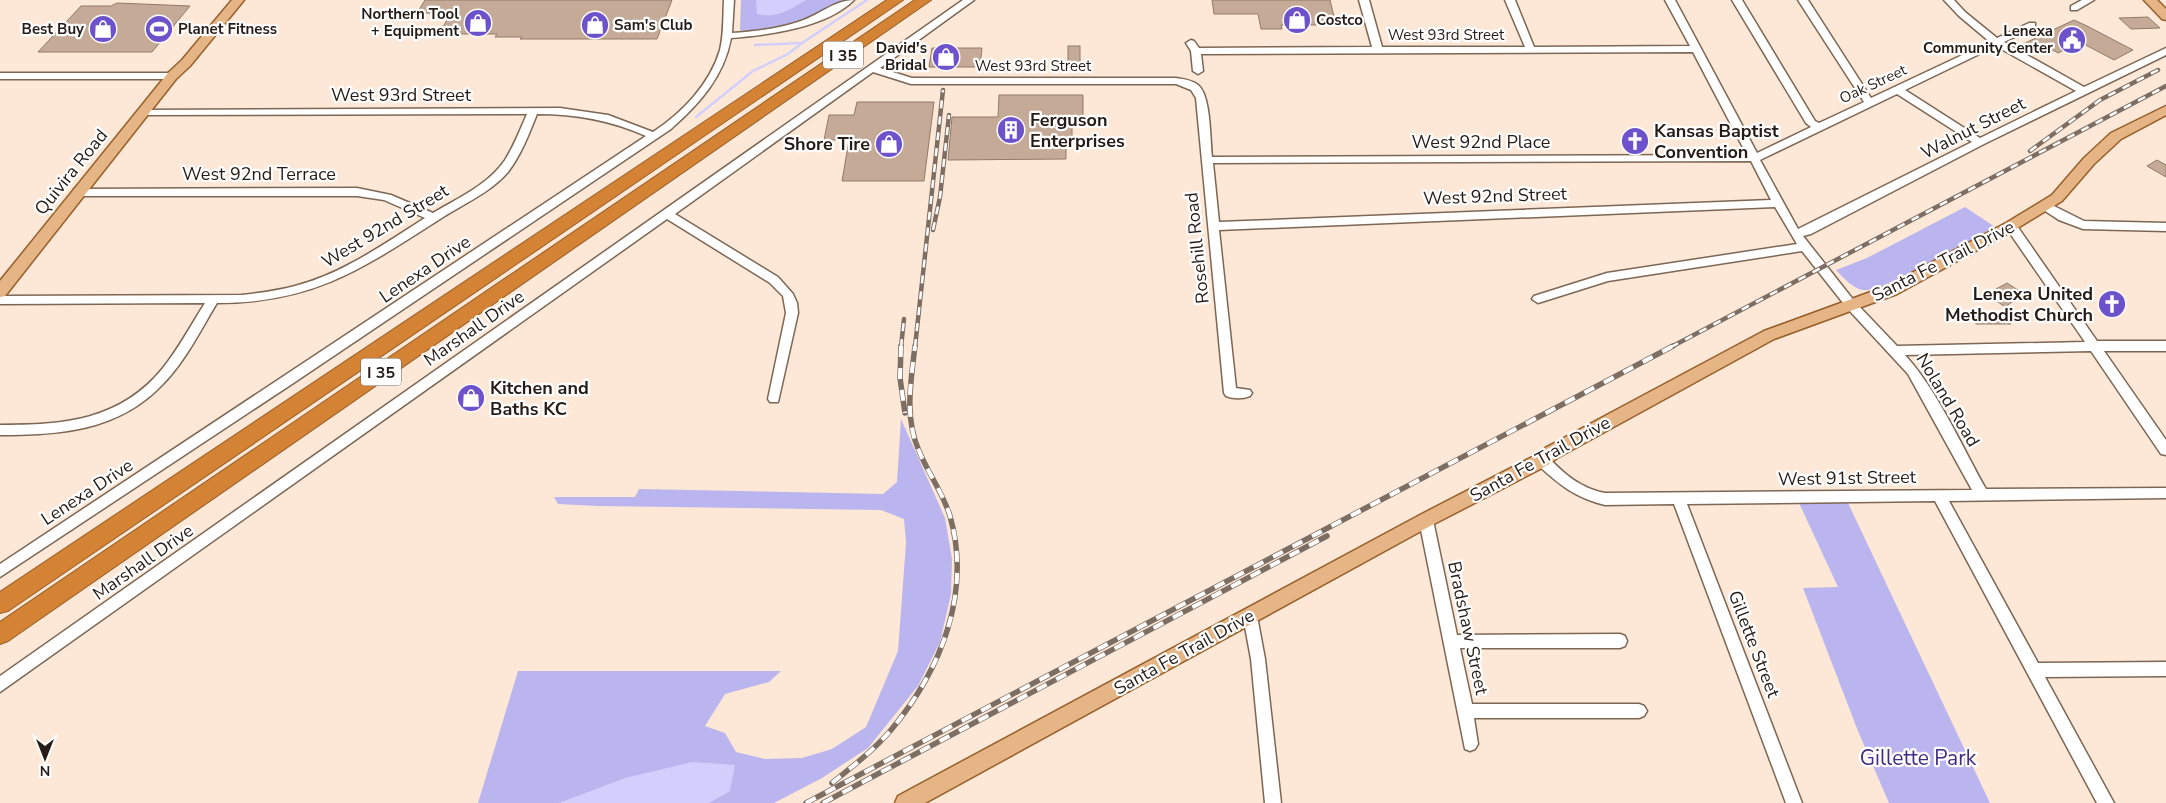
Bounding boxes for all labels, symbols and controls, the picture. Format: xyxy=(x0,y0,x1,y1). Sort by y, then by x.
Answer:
place label: Northern Tool + Equipment xyxy=(361,4,459,41)
shop icon: Costco xyxy=(1282,5,1312,35)
shop icon: Northern Tool + Equipment xyxy=(463,8,493,38)
shop icon: Sam's Club xyxy=(580,10,610,40)
place label: Costco xyxy=(1316,10,1363,30)
shop icon: Best Buy xyxy=(88,14,118,44)
sports icon: Planet Fitness xyxy=(144,14,174,44)
place label: Sam's Club xyxy=(614,15,692,35)
place label: Best Buy xyxy=(22,19,84,39)
place label: Planet Fitness xyxy=(178,19,277,39)
place label: Lenexa Community Center xyxy=(1923,21,2053,58)
street label: West 93rd Street xyxy=(1388,25,1505,45)
public building icon: Lenexa Community Center xyxy=(2057,25,2087,55)
place label: David's Bridal xyxy=(876,38,927,75)
road number: I 35 xyxy=(823,42,863,68)
shop icon: David's Bridal xyxy=(931,42,961,72)
street label: West 93rd Street xyxy=(975,56,1092,76)
street label: Oak Street xyxy=(1836,59,1910,108)
street label: West 93rd Street xyxy=(331,83,472,107)
street label: Walnut Street xyxy=(1917,91,2030,165)
place label: Ferguson Enterprises xyxy=(1030,108,1125,153)
building icon: Ferguson Enterprises xyxy=(996,115,1026,145)
place label: Kansas Baptist Convention xyxy=(1654,119,1779,164)
street label: Quivira Road xyxy=(29,124,113,220)
church icon: Kansas Baptist Convention xyxy=(1620,126,1650,156)
shop icon: Shore Tire xyxy=(874,129,904,159)
street label: West 92nd Place xyxy=(1412,130,1550,154)
place label: Shore Tire xyxy=(784,132,870,156)
street label: West 92nd Terrace xyxy=(182,162,336,186)
street label: West 92nd Street xyxy=(317,178,453,273)
street label: West 92nd Street xyxy=(1423,181,1568,211)
street label: Rosehill Road xyxy=(1179,191,1215,305)
street label: Santa Fe Trail Drive xyxy=(1868,215,2018,307)
street label: Lenexa Drive xyxy=(375,230,475,308)
place label: Lenexa United Methodist Church xyxy=(1945,282,2093,327)
street label: Marshall Drive xyxy=(419,284,529,372)
church icon: Lenexa United Methodist Church xyxy=(2097,289,2127,319)
street label: Noland Road xyxy=(1911,349,1985,451)
road number: I 35 xyxy=(361,358,401,386)
place label: Kitchen and Baths KC xyxy=(490,376,589,421)
shop icon: Kitchen and Baths KC xyxy=(456,383,486,413)
street label: Santa Fe Trail Drive xyxy=(1465,410,1615,508)
street label: Lenexa Drive xyxy=(36,453,138,531)
street label: West 91st Street xyxy=(1778,465,1917,491)
street label: Marshall Drive xyxy=(88,518,198,606)
street label: Bradshaw Street xyxy=(1442,559,1494,698)
street label: Gillette Street xyxy=(1723,587,1786,702)
street label: Santa Fe Trail Drive xyxy=(1109,603,1259,701)
north arrow xyxy=(20,733,70,783)
park label: Gillette Park xyxy=(1860,744,1977,772)
text: N xyxy=(40,761,50,780)

